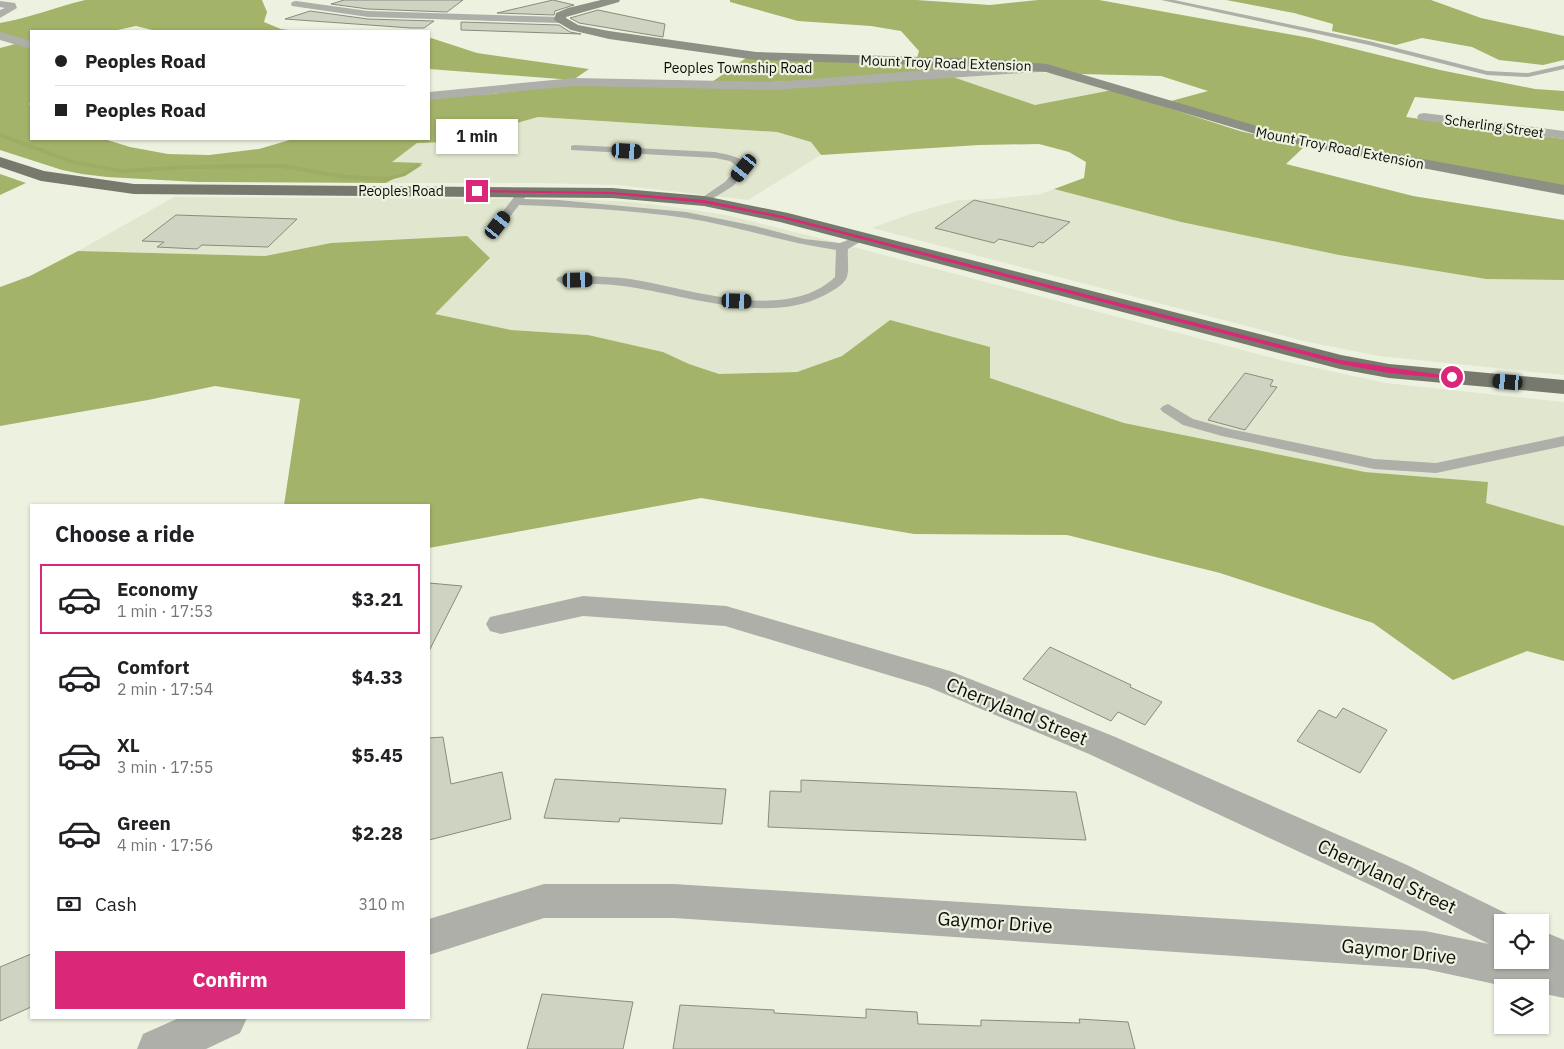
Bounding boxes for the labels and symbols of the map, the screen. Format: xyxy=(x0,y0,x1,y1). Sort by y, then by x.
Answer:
street label: Mount Troy Road Extension xyxy=(860,51,1032,75)
street label: Peoples Township Road xyxy=(664,59,812,77)
street label: Scherling Street xyxy=(1443,110,1545,142)
callout: 1 min xyxy=(436,119,518,154)
street label: Mount Troy Road Extension xyxy=(1254,123,1426,173)
car xyxy=(611,143,642,159)
car xyxy=(728,152,759,184)
route end xyxy=(466,180,488,202)
street label: Peoples Road xyxy=(358,182,444,200)
car xyxy=(482,209,513,241)
car xyxy=(562,272,593,288)
car xyxy=(721,293,752,309)
route start xyxy=(1441,366,1463,388)
car xyxy=(1492,373,1523,391)
street label: Cherryland Street xyxy=(943,672,1091,750)
street label: Cherryland Street xyxy=(1314,833,1460,919)
street label: Gaymor Drive xyxy=(937,906,1053,938)
street label: Gaymor Drive xyxy=(1340,933,1458,969)

